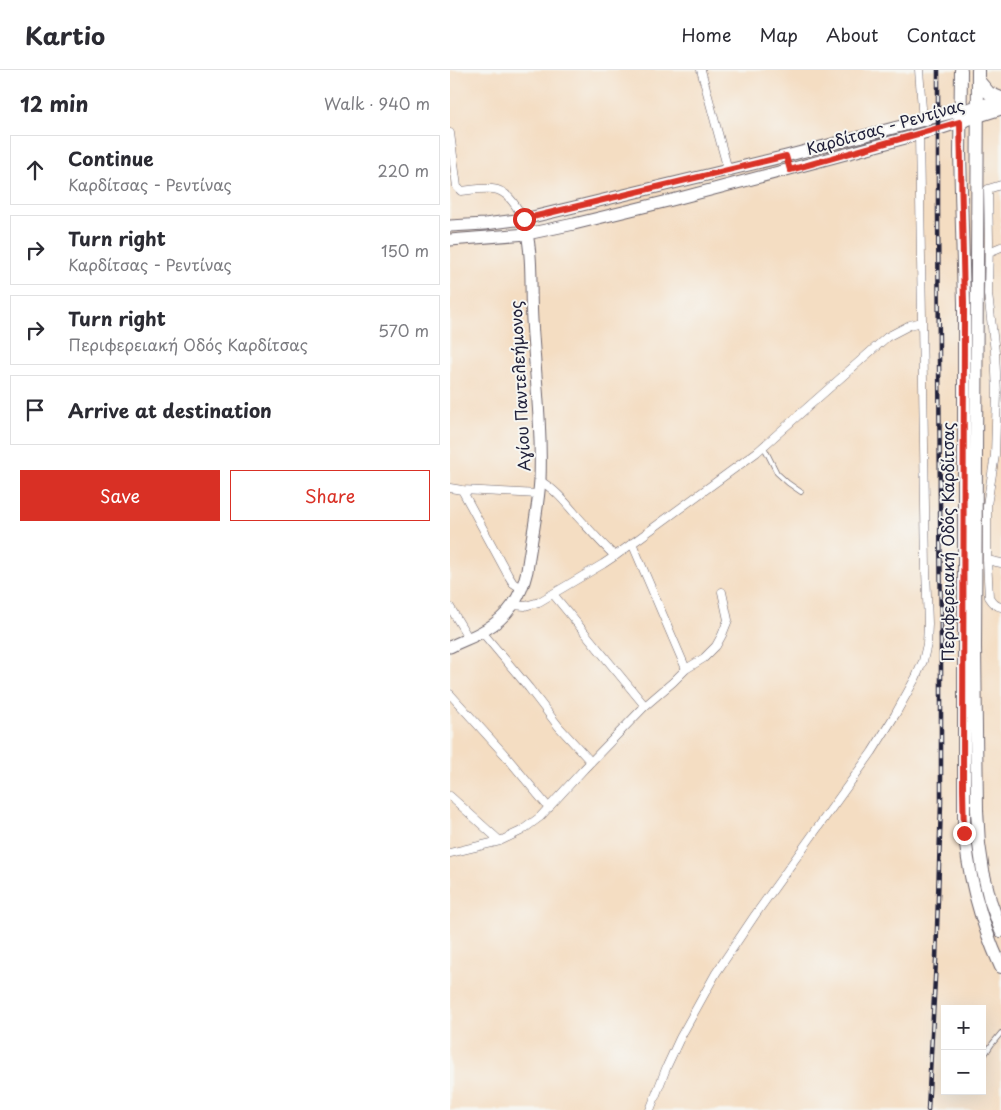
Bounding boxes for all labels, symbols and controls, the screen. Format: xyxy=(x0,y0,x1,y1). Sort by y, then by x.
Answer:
text: Kartio xyxy=(25,17,105,53)
text: Home xyxy=(681,21,731,48)
text: Map xyxy=(759,21,798,48)
text: About xyxy=(826,21,878,48)
text: Contact xyxy=(906,21,976,48)
text: 12 min xyxy=(20,87,89,119)
text: Walk · 940 m xyxy=(324,91,430,115)
street label: Καρδίτσας - Ρεντίνας xyxy=(803,92,967,160)
text: Continue xyxy=(68,144,154,172)
icon: ahead xyxy=(21,156,49,184)
text: 220 m xyxy=(378,158,429,182)
text: Καρδίτσας - Ρεντίνας xyxy=(68,172,232,196)
route start xyxy=(513,208,536,231)
text: Turn right xyxy=(68,224,166,252)
icon: right xyxy=(21,236,49,264)
text: 150 m xyxy=(381,238,429,262)
text: Καρδίτσας - Ρεντίνας xyxy=(68,252,232,276)
street label: Αγίου Παντελεήμονος xyxy=(503,300,535,472)
text: Turn right xyxy=(68,304,166,332)
icon: right xyxy=(21,316,49,344)
text: 570 m xyxy=(378,318,429,342)
text: Περιφερειακή Οδός Καρδίτσας xyxy=(68,332,308,356)
icon: arrive xyxy=(21,396,49,424)
text: Arrive at destination xyxy=(68,396,272,424)
street label: Περιφερειακή Οδός Καρδίτσας xyxy=(935,422,959,662)
button: Save xyxy=(20,470,220,521)
button: Share xyxy=(230,470,430,521)
route end xyxy=(953,822,976,845)
map controls xyxy=(941,1005,986,1095)
button: + xyxy=(941,1005,986,1050)
button: − xyxy=(941,1050,986,1095)

